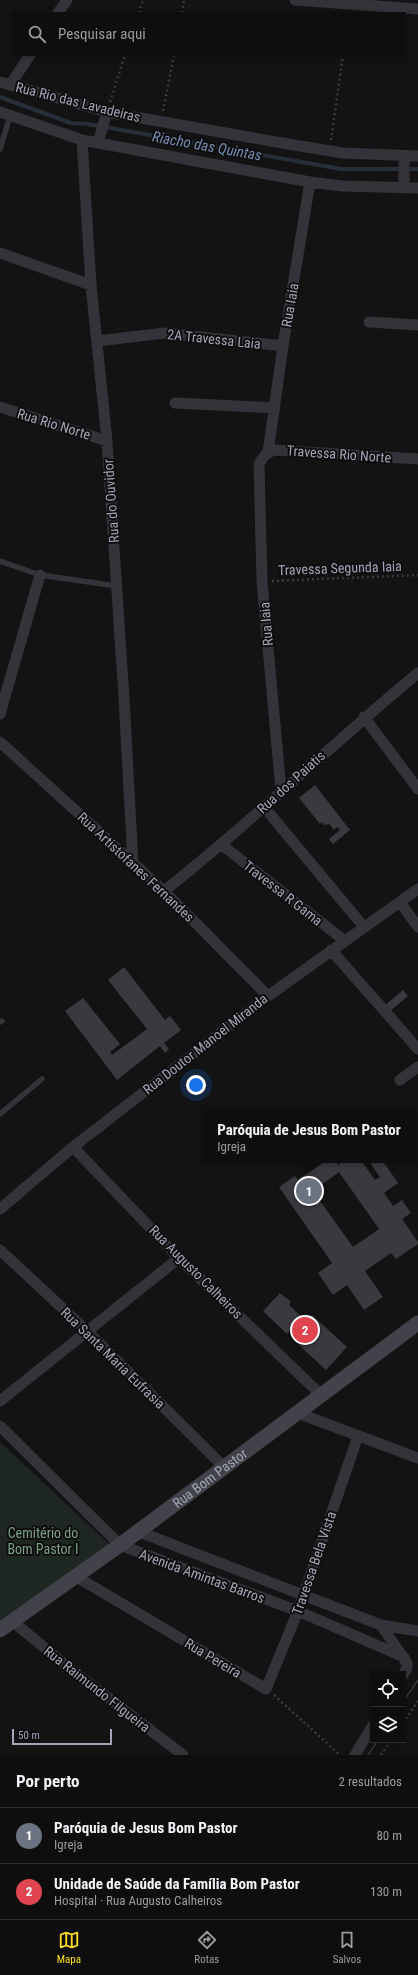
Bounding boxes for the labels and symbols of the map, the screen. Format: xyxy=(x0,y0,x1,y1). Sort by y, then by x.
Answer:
street label: Rua Rio das Lavadeiras xyxy=(14,79,142,125)
water label: Riacho das Quintas xyxy=(151,128,263,165)
street label: Rua Iaia xyxy=(278,282,302,328)
street label: 2A Travessa Laia xyxy=(167,326,261,352)
street label: Rua Rio Norte xyxy=(15,405,93,443)
street label: Travessa Rio Norte xyxy=(286,442,392,466)
street label: Rua do Ouvidor xyxy=(100,459,122,543)
street label: Travessa Segunda Iaia xyxy=(278,558,402,578)
street label: Rua Iaia xyxy=(256,601,276,647)
street label: Rua dos Paiatis xyxy=(254,747,328,817)
street label: Rua Artistofanes Fernandes xyxy=(75,809,197,925)
street label: Travessa R Gama xyxy=(240,857,326,929)
street label: Rua Doutor Manoel Miranda xyxy=(140,990,270,1098)
your location xyxy=(186,1075,206,1095)
pin: 1 xyxy=(296,1176,322,1206)
street label: Rua Augusto Calheiros xyxy=(146,1222,246,1322)
street label: Rua Santa Maria Eufrasia xyxy=(58,1304,168,1412)
pin: 2 xyxy=(292,1315,318,1345)
street label: Rua Bom Pastor xyxy=(169,1445,250,1511)
street label: Travessa Bela Vista xyxy=(289,1509,339,1617)
park label: Cemitério do Bom Pastor I xyxy=(7,1525,79,1557)
street label: Avenida Amintas Barros xyxy=(137,1546,267,1606)
street label: Rua Pereira xyxy=(182,1635,244,1681)
street label: Rua Raimundo Filgueira xyxy=(41,1643,153,1735)
scale bar xyxy=(12,1727,112,1746)

